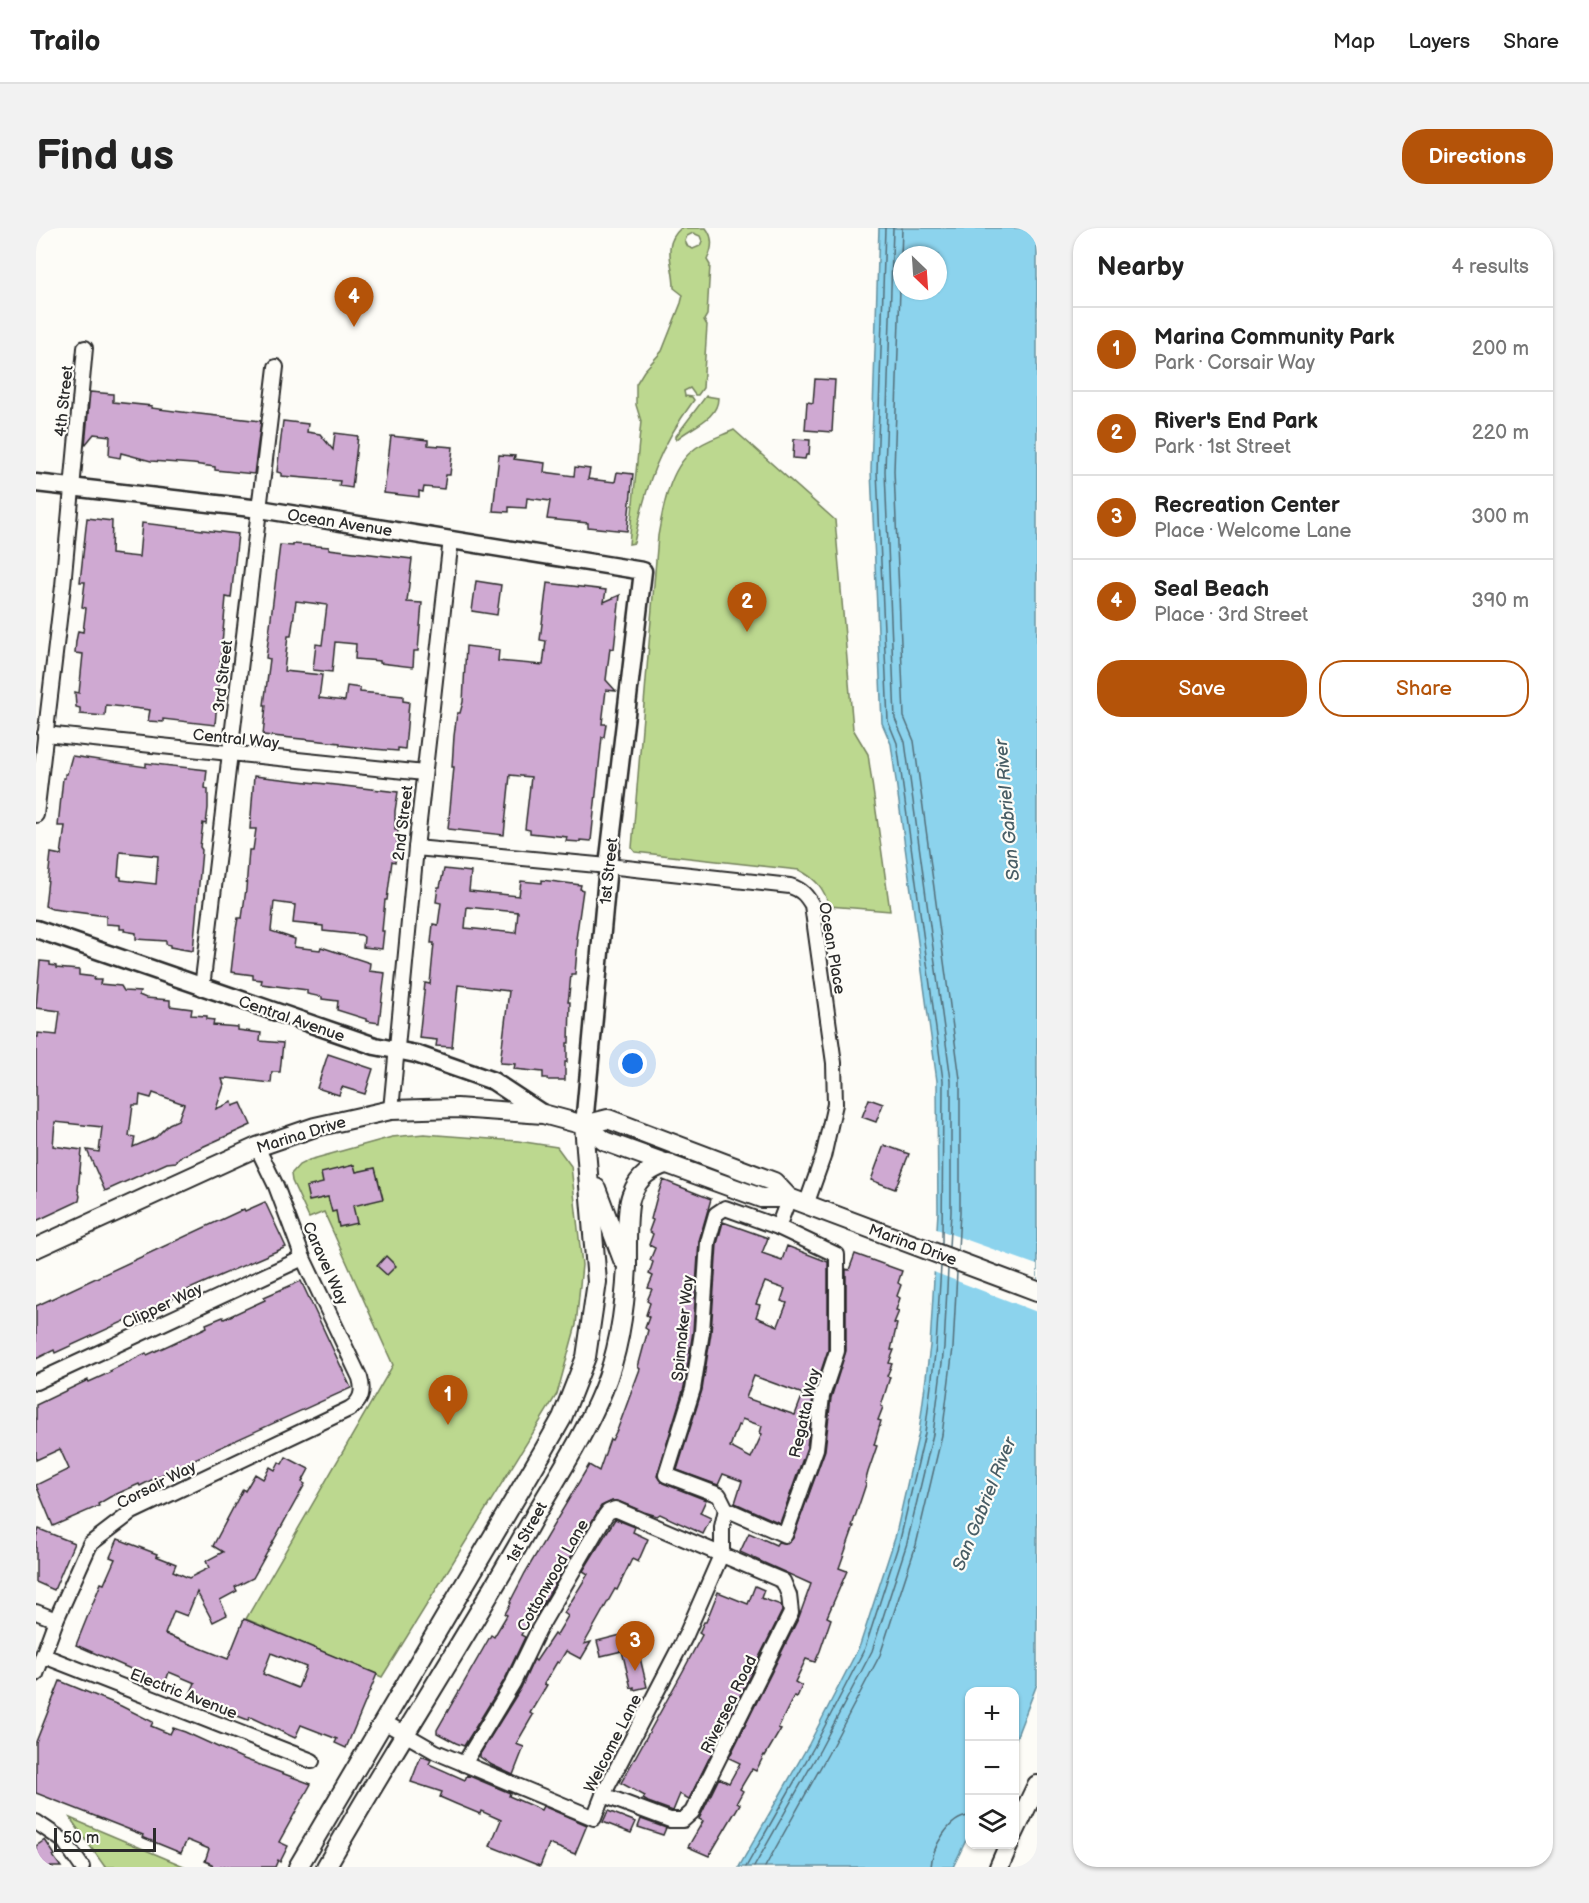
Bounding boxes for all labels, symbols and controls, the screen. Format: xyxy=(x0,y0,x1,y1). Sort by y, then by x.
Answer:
text: Trailo xyxy=(30,25,101,58)
text: Map xyxy=(1333,29,1375,54)
text: Layers xyxy=(1408,29,1470,54)
text: Share xyxy=(1503,29,1559,54)
button: Directions xyxy=(1402,129,1553,184)
text: Find us xyxy=(36,131,174,182)
north arrow xyxy=(893,246,947,300)
text: Nearby xyxy=(1097,252,1184,283)
text: 4 results xyxy=(1451,255,1529,279)
pin: 4 xyxy=(334,278,374,327)
text: Marina Community Park xyxy=(1154,324,1395,351)
text: 1 xyxy=(1112,337,1121,361)
text: 200 m xyxy=(1472,337,1529,361)
text: Park · Corsair Way xyxy=(1154,351,1315,375)
street label: 4th Street xyxy=(51,365,78,438)
text: River's End Park xyxy=(1154,408,1318,435)
text: 2 xyxy=(1111,421,1122,445)
text: 220 m xyxy=(1472,421,1529,445)
text: Park · 1st Street xyxy=(1154,435,1291,459)
text: Recreation Center xyxy=(1154,492,1340,519)
text: 3 xyxy=(1111,505,1122,529)
text: 300 m xyxy=(1471,505,1529,529)
street label: Ocean Avenue xyxy=(286,506,394,541)
text: Place · Welcome Lane xyxy=(1154,519,1351,543)
text: Seal Beach xyxy=(1154,576,1269,603)
pin: 2 xyxy=(728,582,766,632)
text: 4 xyxy=(1111,589,1122,613)
text: 390 m xyxy=(1471,589,1529,613)
text: Place · 3rd Street xyxy=(1154,603,1308,627)
street label: 3rd Street xyxy=(210,639,237,713)
button: Save xyxy=(1097,660,1307,717)
button: Share xyxy=(1319,660,1529,717)
street label: Central Way xyxy=(192,726,281,754)
water label: San Gabriel River xyxy=(991,737,1024,882)
street label: 2nd Street xyxy=(389,784,418,862)
street label: 1st Street xyxy=(597,837,622,905)
street label: Ocean Place xyxy=(814,901,849,996)
street label: Central Avenue xyxy=(236,992,348,1047)
your location xyxy=(618,1049,647,1078)
street label: Marina Drive xyxy=(254,1113,349,1158)
street label: Caravel Way xyxy=(298,1219,352,1309)
street label: Marina Drive xyxy=(866,1221,960,1270)
street label: Spinnaker Way xyxy=(668,1274,699,1382)
street label: Clipper Way xyxy=(120,1279,206,1333)
street label: Regatta Way xyxy=(786,1366,825,1460)
pin: 1 xyxy=(428,1376,468,1425)
water label: San Gabriel River xyxy=(948,1433,1021,1574)
street label: Corsair Way xyxy=(114,1457,200,1513)
street label: 1st Street xyxy=(503,1499,552,1567)
street label: Cottonwood Lane xyxy=(514,1516,593,1635)
pin: 3 xyxy=(616,1622,654,1671)
street label: Riversea Road xyxy=(697,1652,761,1757)
street label: Electric Avenue xyxy=(127,1665,240,1724)
map controls xyxy=(965,1687,1019,1849)
button: + xyxy=(965,1687,1019,1741)
street label: Welcome Lane xyxy=(580,1691,646,1796)
button: − xyxy=(965,1741,1019,1795)
button: layers xyxy=(965,1795,1019,1849)
scale bar xyxy=(54,1825,156,1852)
text: 50 m xyxy=(63,1829,99,1848)

